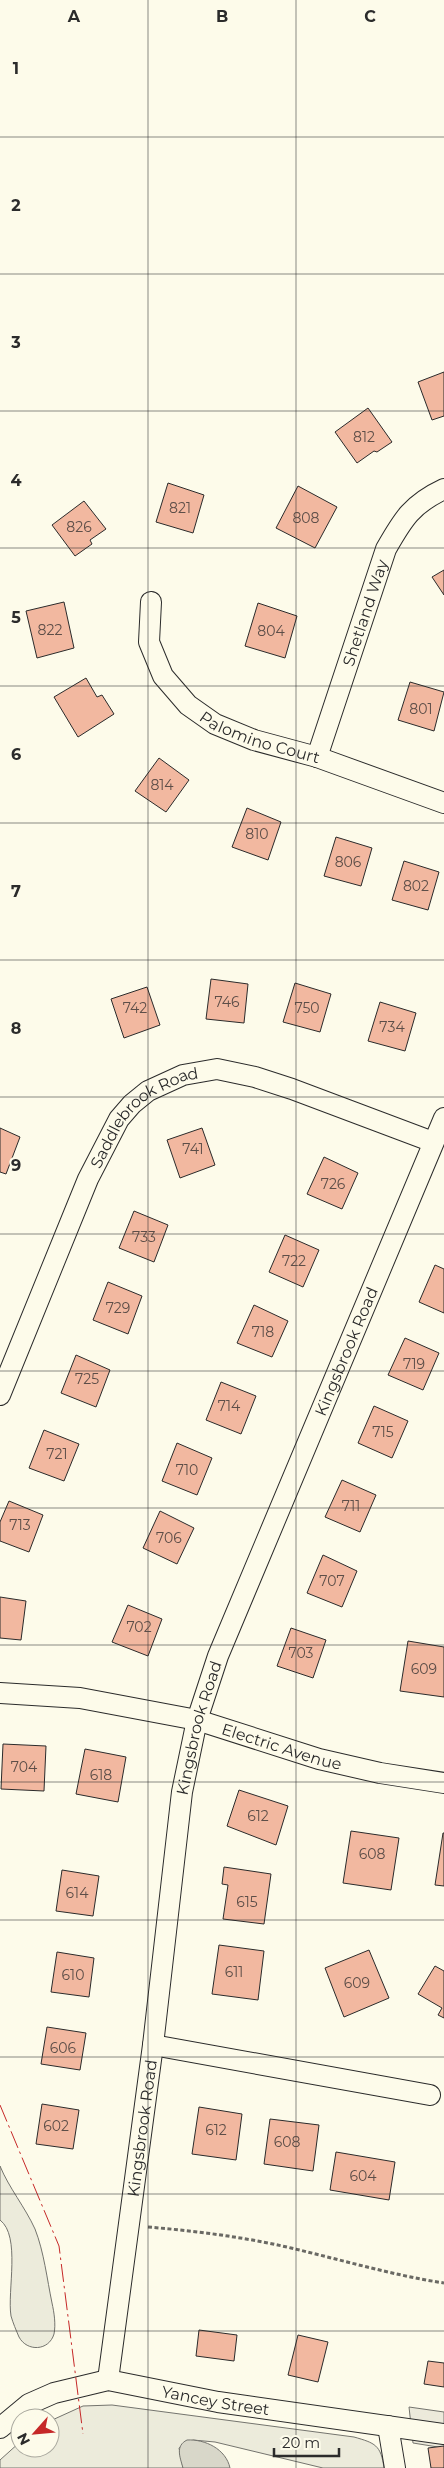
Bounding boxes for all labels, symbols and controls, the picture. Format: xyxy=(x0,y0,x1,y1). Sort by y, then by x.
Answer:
text: A xyxy=(67,7,81,26)
text: B xyxy=(216,7,228,26)
text: C xyxy=(364,7,376,26)
text: 1 xyxy=(13,59,19,78)
text: 2 xyxy=(11,196,21,215)
text: 3 xyxy=(10,333,21,352)
house number: 812 xyxy=(353,428,375,446)
text: 4 xyxy=(10,471,22,490)
house number: 821 xyxy=(169,499,191,517)
house number: 808 xyxy=(292,509,320,527)
house number: 826 xyxy=(66,518,92,536)
street label: Shetland Way xyxy=(339,557,392,669)
text: 5 xyxy=(11,608,21,627)
house number: 822 xyxy=(38,621,62,639)
house number: 804 xyxy=(257,622,285,640)
house number: 801 xyxy=(409,700,433,718)
street label: Palomino Court xyxy=(196,707,322,767)
text: 6 xyxy=(11,745,21,764)
house number: 814 xyxy=(150,776,174,794)
house number: 810 xyxy=(245,825,269,843)
house number: 806 xyxy=(335,853,362,871)
house number: 802 xyxy=(403,877,429,895)
text: 7 xyxy=(11,882,21,901)
house number: 746 xyxy=(214,993,240,1011)
house number: 742 xyxy=(123,999,147,1017)
house number: 750 xyxy=(294,999,320,1017)
house number: 734 xyxy=(379,1018,405,1036)
text: 8 xyxy=(11,1019,21,1038)
street label: Saddlebrook Road xyxy=(86,1063,200,1171)
house number: 741 xyxy=(182,1140,204,1158)
text: 9 xyxy=(11,1156,21,1175)
house number: 726 xyxy=(321,1175,346,1193)
house number: 733 xyxy=(132,1228,156,1246)
house number: 722 xyxy=(282,1252,306,1270)
street label: Kingsbrook Road xyxy=(311,1284,382,1419)
house number: 729 xyxy=(106,1299,130,1317)
house number: 718 xyxy=(252,1323,274,1341)
house number: 719 xyxy=(403,1355,425,1373)
house number: 725 xyxy=(75,1370,99,1388)
house number: 714 xyxy=(218,1397,241,1415)
house number: 715 xyxy=(372,1423,394,1441)
house number: 721 xyxy=(46,1445,68,1463)
house number: 710 xyxy=(176,1461,198,1479)
house number: 711 xyxy=(342,1497,360,1515)
house number: 713 xyxy=(9,1516,31,1534)
house number: 706 xyxy=(156,1529,182,1547)
house number: 707 xyxy=(319,1572,345,1590)
house number: 702 xyxy=(126,1618,152,1636)
house number: 703 xyxy=(289,1644,314,1662)
street label: Kingsbrook Road xyxy=(173,1658,226,1797)
house number: 609 xyxy=(411,1660,437,1678)
street label: Electric Avenue xyxy=(219,1719,343,1774)
house number: 704 xyxy=(11,1758,38,1776)
house number: 618 xyxy=(90,1766,112,1784)
house number: 612 xyxy=(247,1807,269,1825)
house number: 608 xyxy=(359,1845,385,1863)
house number: 614 xyxy=(66,1884,89,1902)
house number: 615 xyxy=(236,1893,258,1911)
house number: 611 xyxy=(225,1963,243,1981)
house number: 610 xyxy=(62,1966,84,1984)
house number: 609 xyxy=(344,1974,370,1992)
house number: 606 xyxy=(50,2039,77,2057)
street label: Kingsbrook Road xyxy=(124,2059,161,2198)
house number: 602 xyxy=(43,2117,69,2135)
house number: 612 xyxy=(205,2121,227,2139)
house number: 608 xyxy=(274,2133,300,2151)
house number: 604 xyxy=(349,2167,377,2185)
street label: Yancey Street xyxy=(160,2382,271,2419)
north arrow xyxy=(10,2408,60,2458)
scale bar xyxy=(274,2426,339,2458)
text: N xyxy=(13,2430,34,2448)
text: 20 m xyxy=(282,2433,320,2452)

